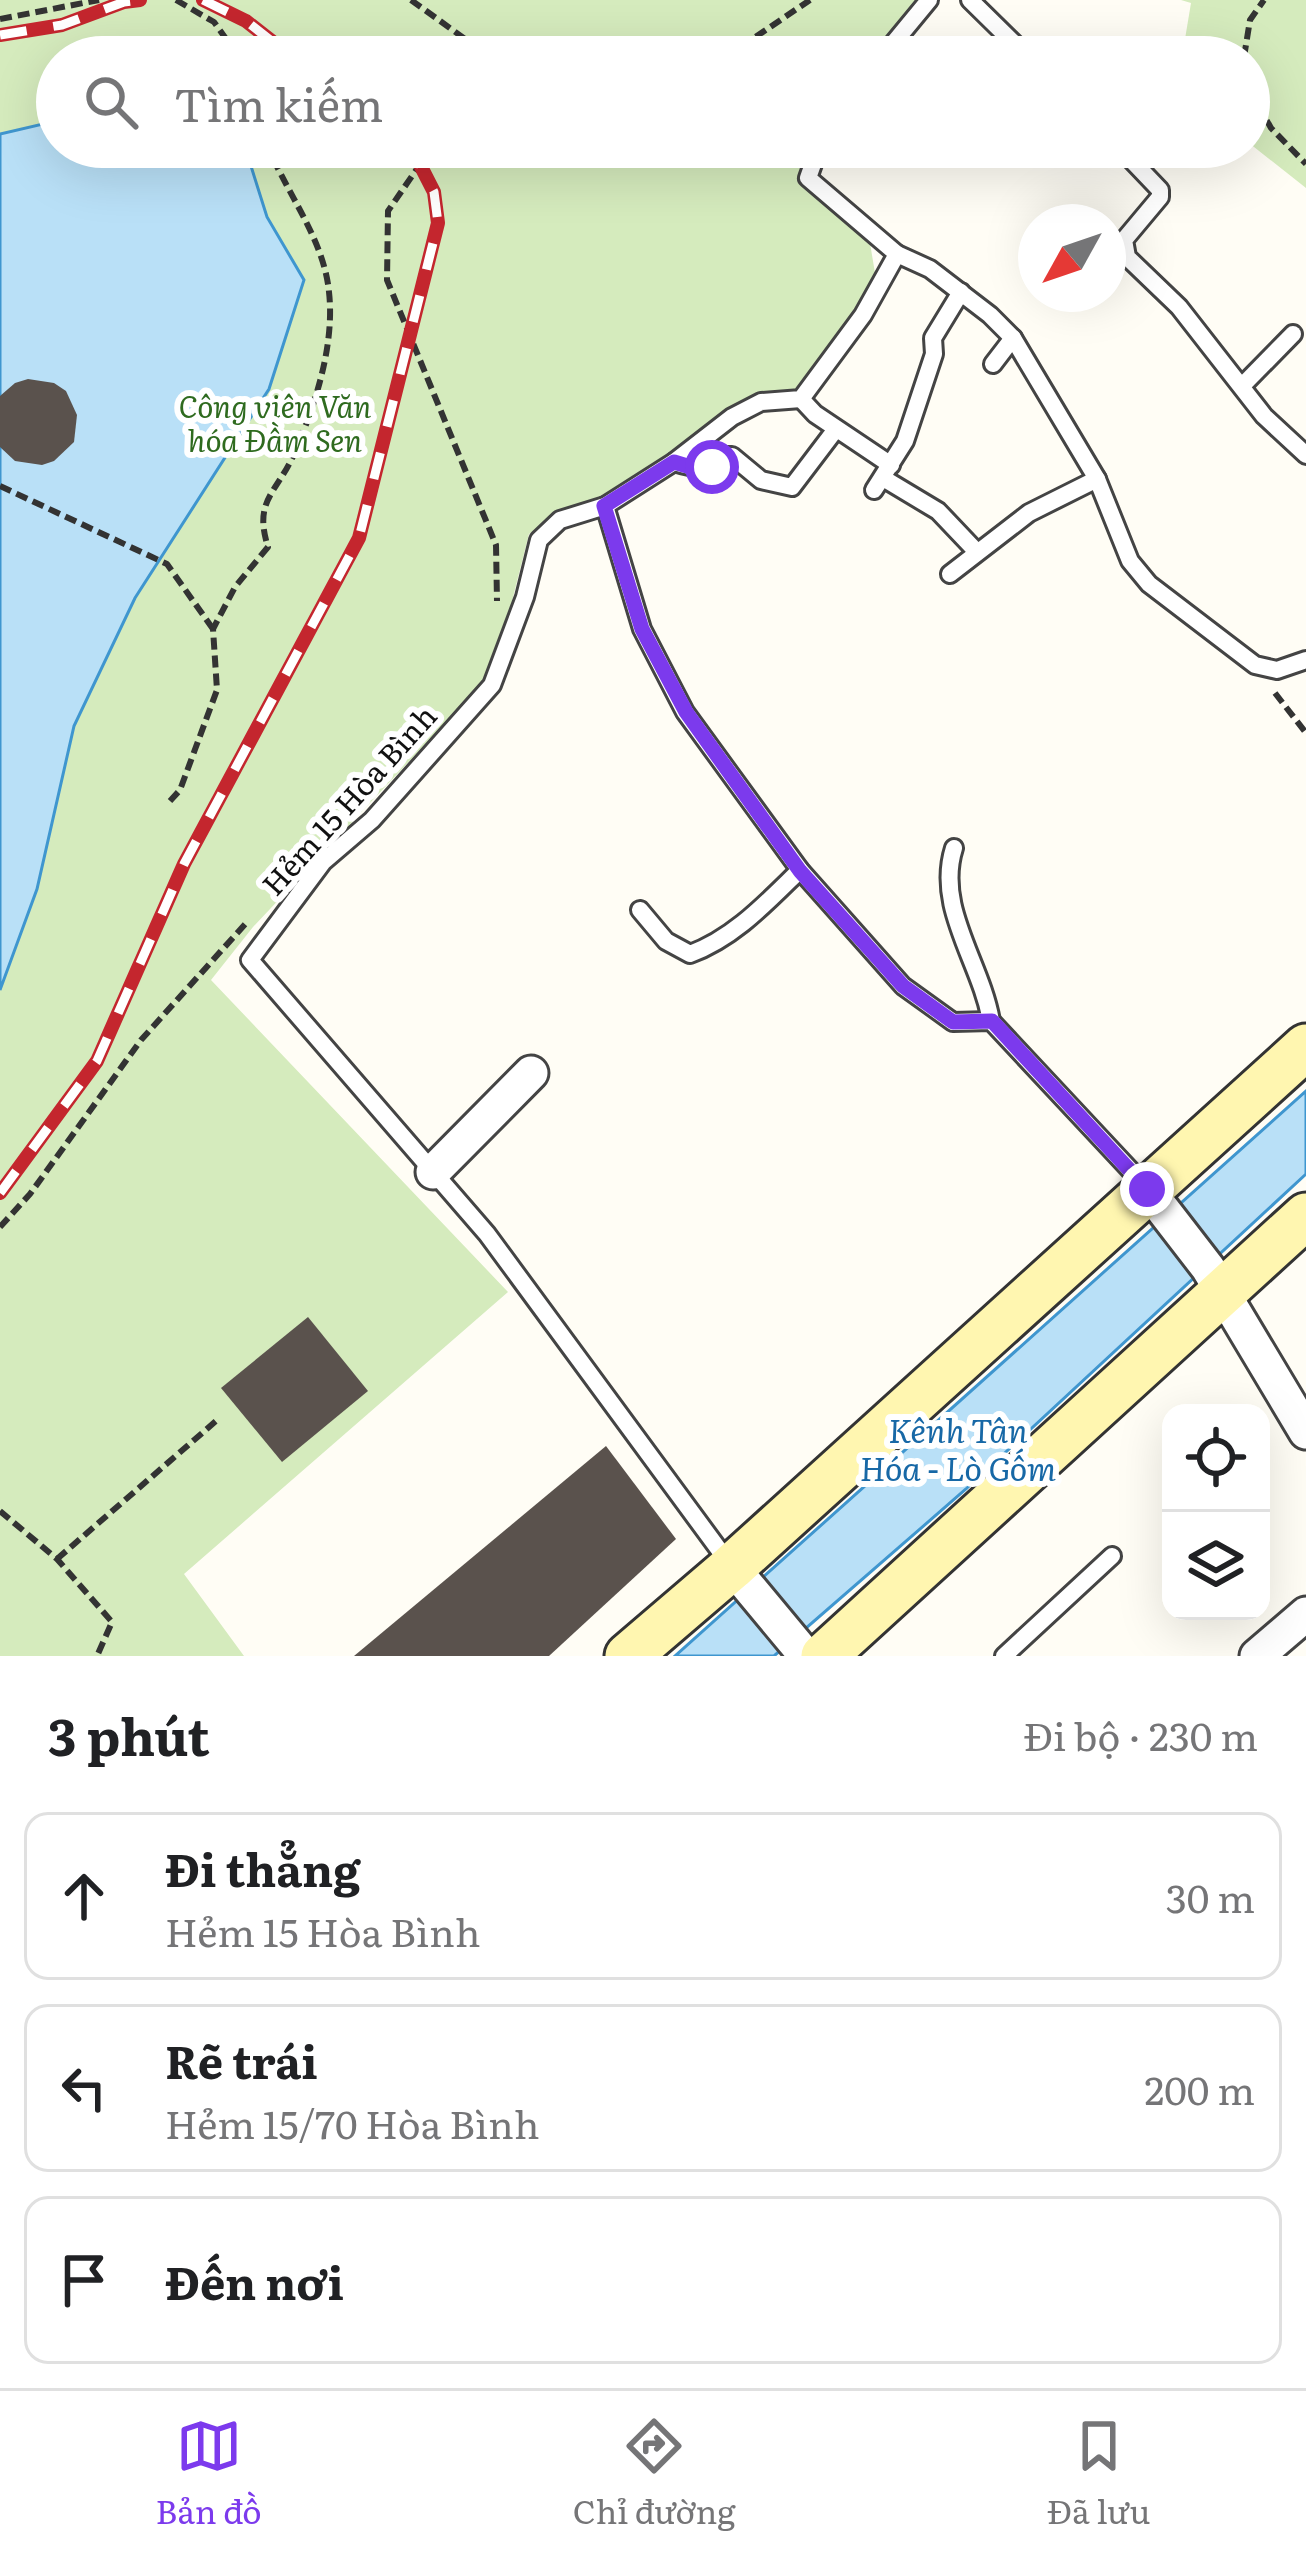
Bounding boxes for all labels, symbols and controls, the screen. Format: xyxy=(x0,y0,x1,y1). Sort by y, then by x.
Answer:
search box xyxy=(36,36,1270,168)
icon: search xyxy=(78,69,144,135)
text: Tìm kiếm xyxy=(174,69,383,136)
north arrow xyxy=(1018,204,1126,312)
park label: Công viên Văn hóa Đầm Sen xyxy=(179,383,372,461)
route start xyxy=(685,440,739,494)
street label: Hẻm 15 Hòa Bình xyxy=(250,694,445,904)
route end xyxy=(1120,1162,1174,1216)
water label: Kênh Tân Hóa - Lò Gốm xyxy=(860,1404,1056,1491)
map controls xyxy=(1162,1404,1270,1620)
button: locate xyxy=(1162,1404,1270,1512)
button: layers xyxy=(1162,1512,1270,1620)
text: 3 phút xyxy=(48,1696,210,1772)
text: Đi bộ · 230 m xyxy=(1023,1705,1258,1763)
text: Đi thẳng xyxy=(165,1834,360,1901)
icon: ahead xyxy=(51,1863,117,1929)
text: 30 m xyxy=(1166,1867,1255,1925)
text: Hẻm 15 Hòa Bình xyxy=(165,1901,481,1959)
text: Rẽ trái xyxy=(165,2026,318,2093)
icon: left xyxy=(51,2055,117,2121)
text: 200 m xyxy=(1145,2059,1255,2117)
text: Hẻm 15/70 Hòa Bình xyxy=(165,2093,540,2151)
icon: arrive xyxy=(51,2247,117,2313)
text: Đến nơi xyxy=(165,2247,344,2314)
tab: Bản đồ xyxy=(155,2413,262,2534)
tab: Chỉ đường xyxy=(573,2413,736,2534)
tab: Đã lưu xyxy=(1047,2413,1151,2534)

